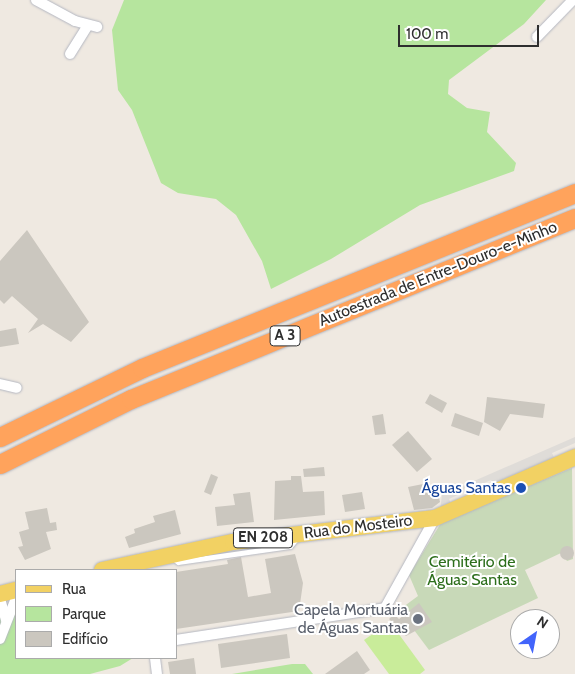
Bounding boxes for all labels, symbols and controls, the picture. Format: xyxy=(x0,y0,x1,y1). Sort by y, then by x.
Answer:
scale bar xyxy=(400,15,541,47)
text: 100 m xyxy=(406,25,448,43)
street label: Autoestrada de Entre-Douro-e-Minho xyxy=(316,217,560,331)
road number: A 3 xyxy=(269,324,301,348)
place label: Águas Santas xyxy=(421,478,511,498)
marker: Águas Santas xyxy=(515,482,527,494)
street label: Rua do Mosteiro xyxy=(303,511,413,543)
road number: EN 208 xyxy=(232,526,294,550)
park label: Cemitério de Águas Santas xyxy=(427,552,517,590)
legend xyxy=(15,569,178,659)
text: Rua xyxy=(62,580,86,598)
place label: Capela Mortuária de Águas Santas xyxy=(294,600,408,638)
text: Parque xyxy=(62,605,106,623)
north arrow xyxy=(510,609,560,659)
text: N xyxy=(534,612,552,633)
marker: Capela Mortuária de Águas Santas xyxy=(412,613,424,625)
text: Edifício xyxy=(62,630,108,648)

